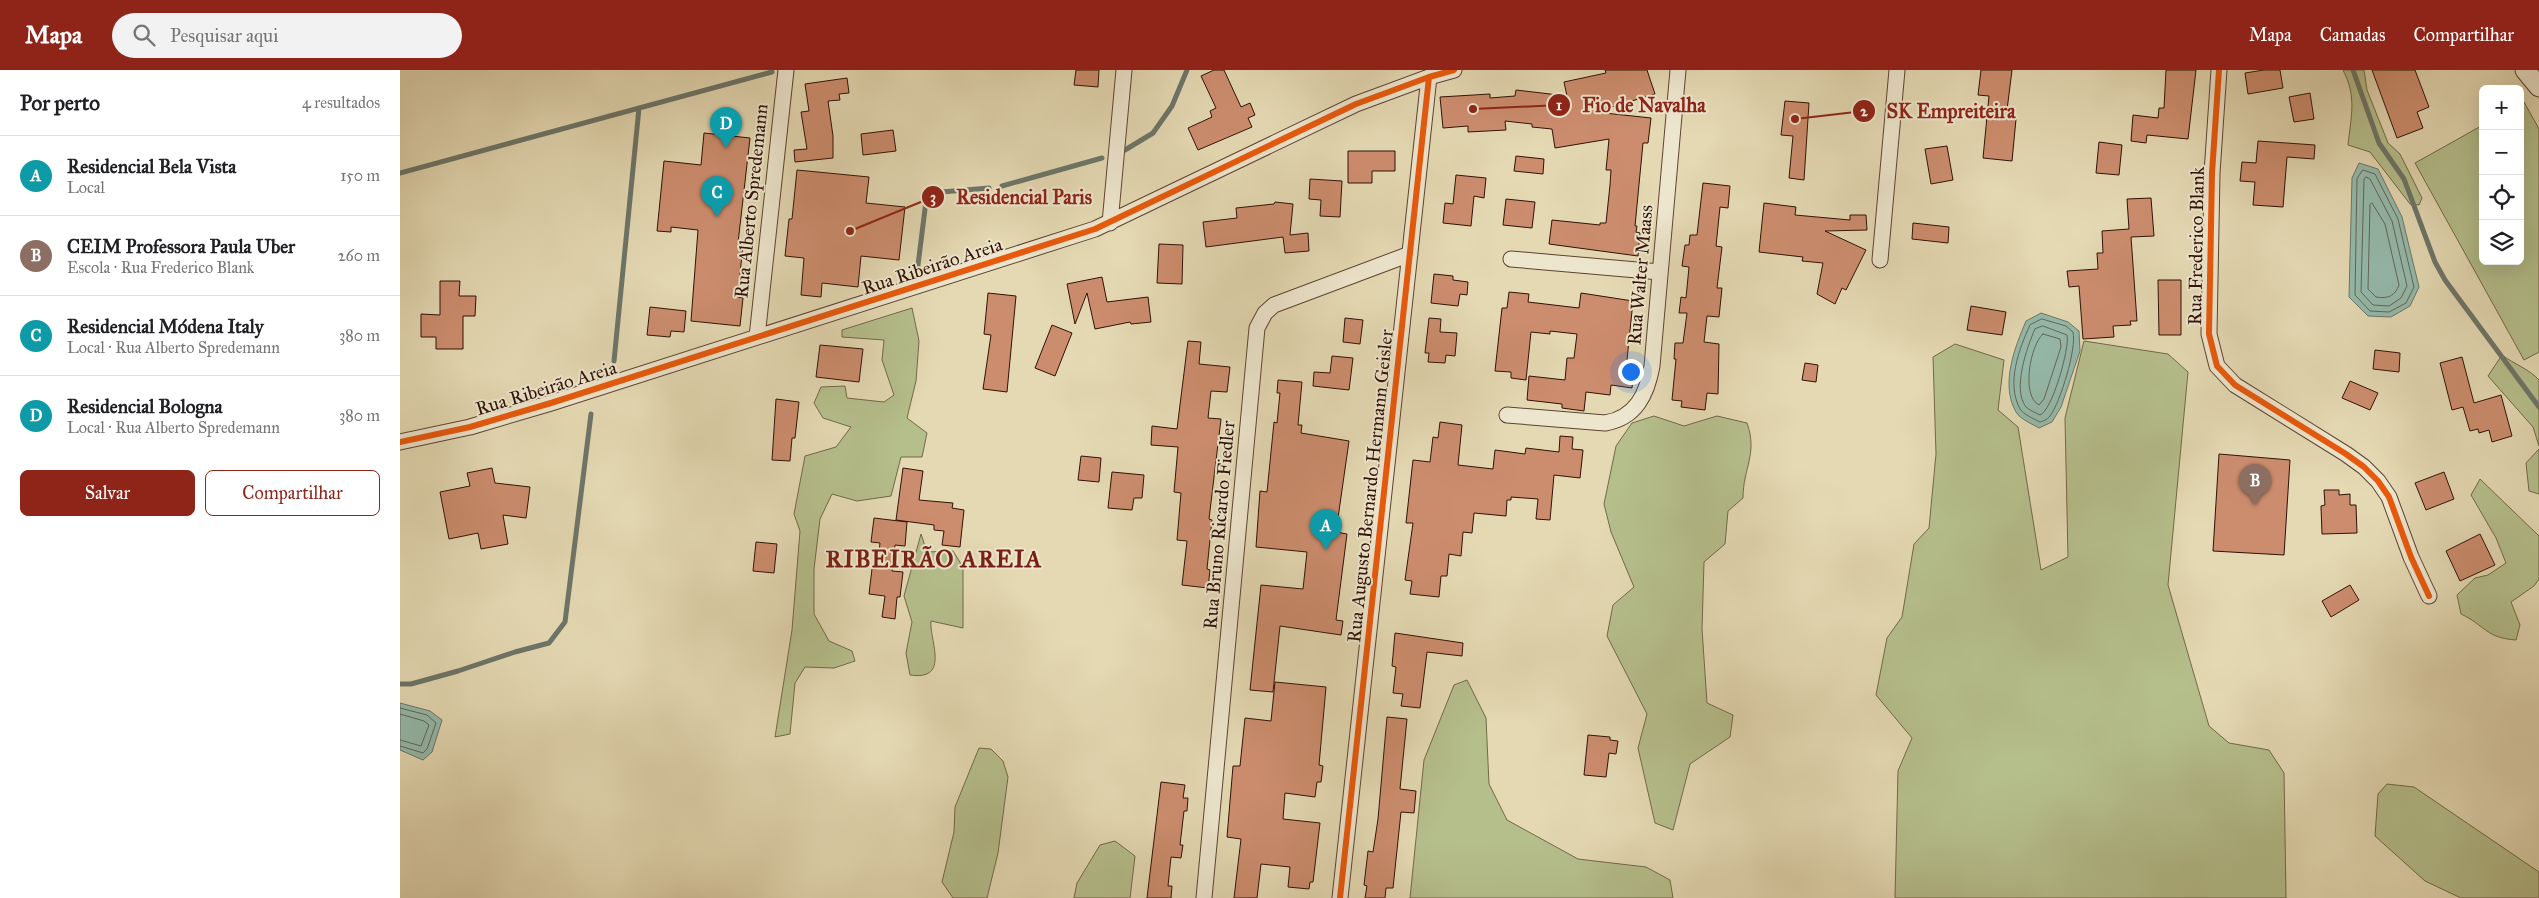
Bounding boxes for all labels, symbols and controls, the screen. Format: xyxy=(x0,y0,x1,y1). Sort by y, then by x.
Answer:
search box xyxy=(112,13,462,58)
text: Mapa xyxy=(25,20,82,50)
icon: search xyxy=(130,21,158,49)
text: Pesquisar aqui xyxy=(170,24,278,47)
text: Mapa xyxy=(2249,24,2292,46)
text: Camadas xyxy=(2320,24,2386,46)
text: Compartilhar xyxy=(2414,24,2514,46)
map controls xyxy=(2479,85,2524,265)
button: + xyxy=(2479,85,2524,130)
callout: Fio de Navalha xyxy=(1547,88,1715,123)
text: Por perto xyxy=(20,90,100,116)
text: 4 resultados xyxy=(302,93,380,112)
text: Fio de Navalha xyxy=(1582,93,1706,117)
callout: SK Empreiteira xyxy=(1851,94,2025,129)
text: 1 xyxy=(1556,96,1562,114)
text: SK Empreiteira xyxy=(1886,99,2016,124)
text: 2 xyxy=(1860,102,1868,120)
street label: Rua Alberto Spredemann xyxy=(729,103,773,299)
pin: D xyxy=(710,107,742,148)
button: − xyxy=(2479,130,2524,175)
text: Residencial Bela Vista xyxy=(67,155,236,178)
text: A xyxy=(31,166,41,185)
text: 150 m xyxy=(340,166,380,185)
street label: Rua Frederico Blank xyxy=(2183,166,2209,326)
button: locate xyxy=(2479,175,2524,220)
pin: C xyxy=(701,176,733,217)
text: Local xyxy=(67,178,105,197)
callout: Residencial Paris xyxy=(921,179,1102,214)
text: Residencial Paris xyxy=(956,185,1093,209)
text: 3 xyxy=(930,188,936,207)
street label: Rua Walter Maass xyxy=(1622,204,1658,346)
button: layers xyxy=(2479,220,2524,265)
street label: Rua Ribeirão Areia xyxy=(859,232,1006,300)
text: CEIM Professora Paula Uber xyxy=(67,235,295,258)
text: B xyxy=(31,246,41,265)
text: 260 m xyxy=(338,246,380,265)
text: Escola · Rua Frederico Blank xyxy=(67,258,254,277)
text: Residencial Módena Italy xyxy=(67,315,264,338)
text: C xyxy=(31,326,41,345)
text: 380 m xyxy=(339,326,380,345)
street label: Rua Augusto Bernardo Hermann Geisler xyxy=(1342,327,1399,644)
text: Local · Rua Alberto Spredemann xyxy=(67,338,280,357)
street label: Rua Ribeirão Areia xyxy=(473,355,620,420)
your location xyxy=(1618,359,1644,385)
text: Residencial Bologna xyxy=(67,395,223,418)
text: D xyxy=(30,406,42,425)
text: 380 m xyxy=(339,406,380,425)
text: Local · Rua Alberto Spredemann xyxy=(67,418,280,437)
street label: Rua Bruno Ricardo Fiedler xyxy=(1198,419,1240,630)
pin: B xyxy=(2239,464,2271,505)
button: Salvar xyxy=(20,470,195,516)
button: Compartilhar xyxy=(205,470,380,516)
pin: A xyxy=(1310,509,1342,550)
district label: RIBEIRÃO AREIA xyxy=(826,544,1042,574)

